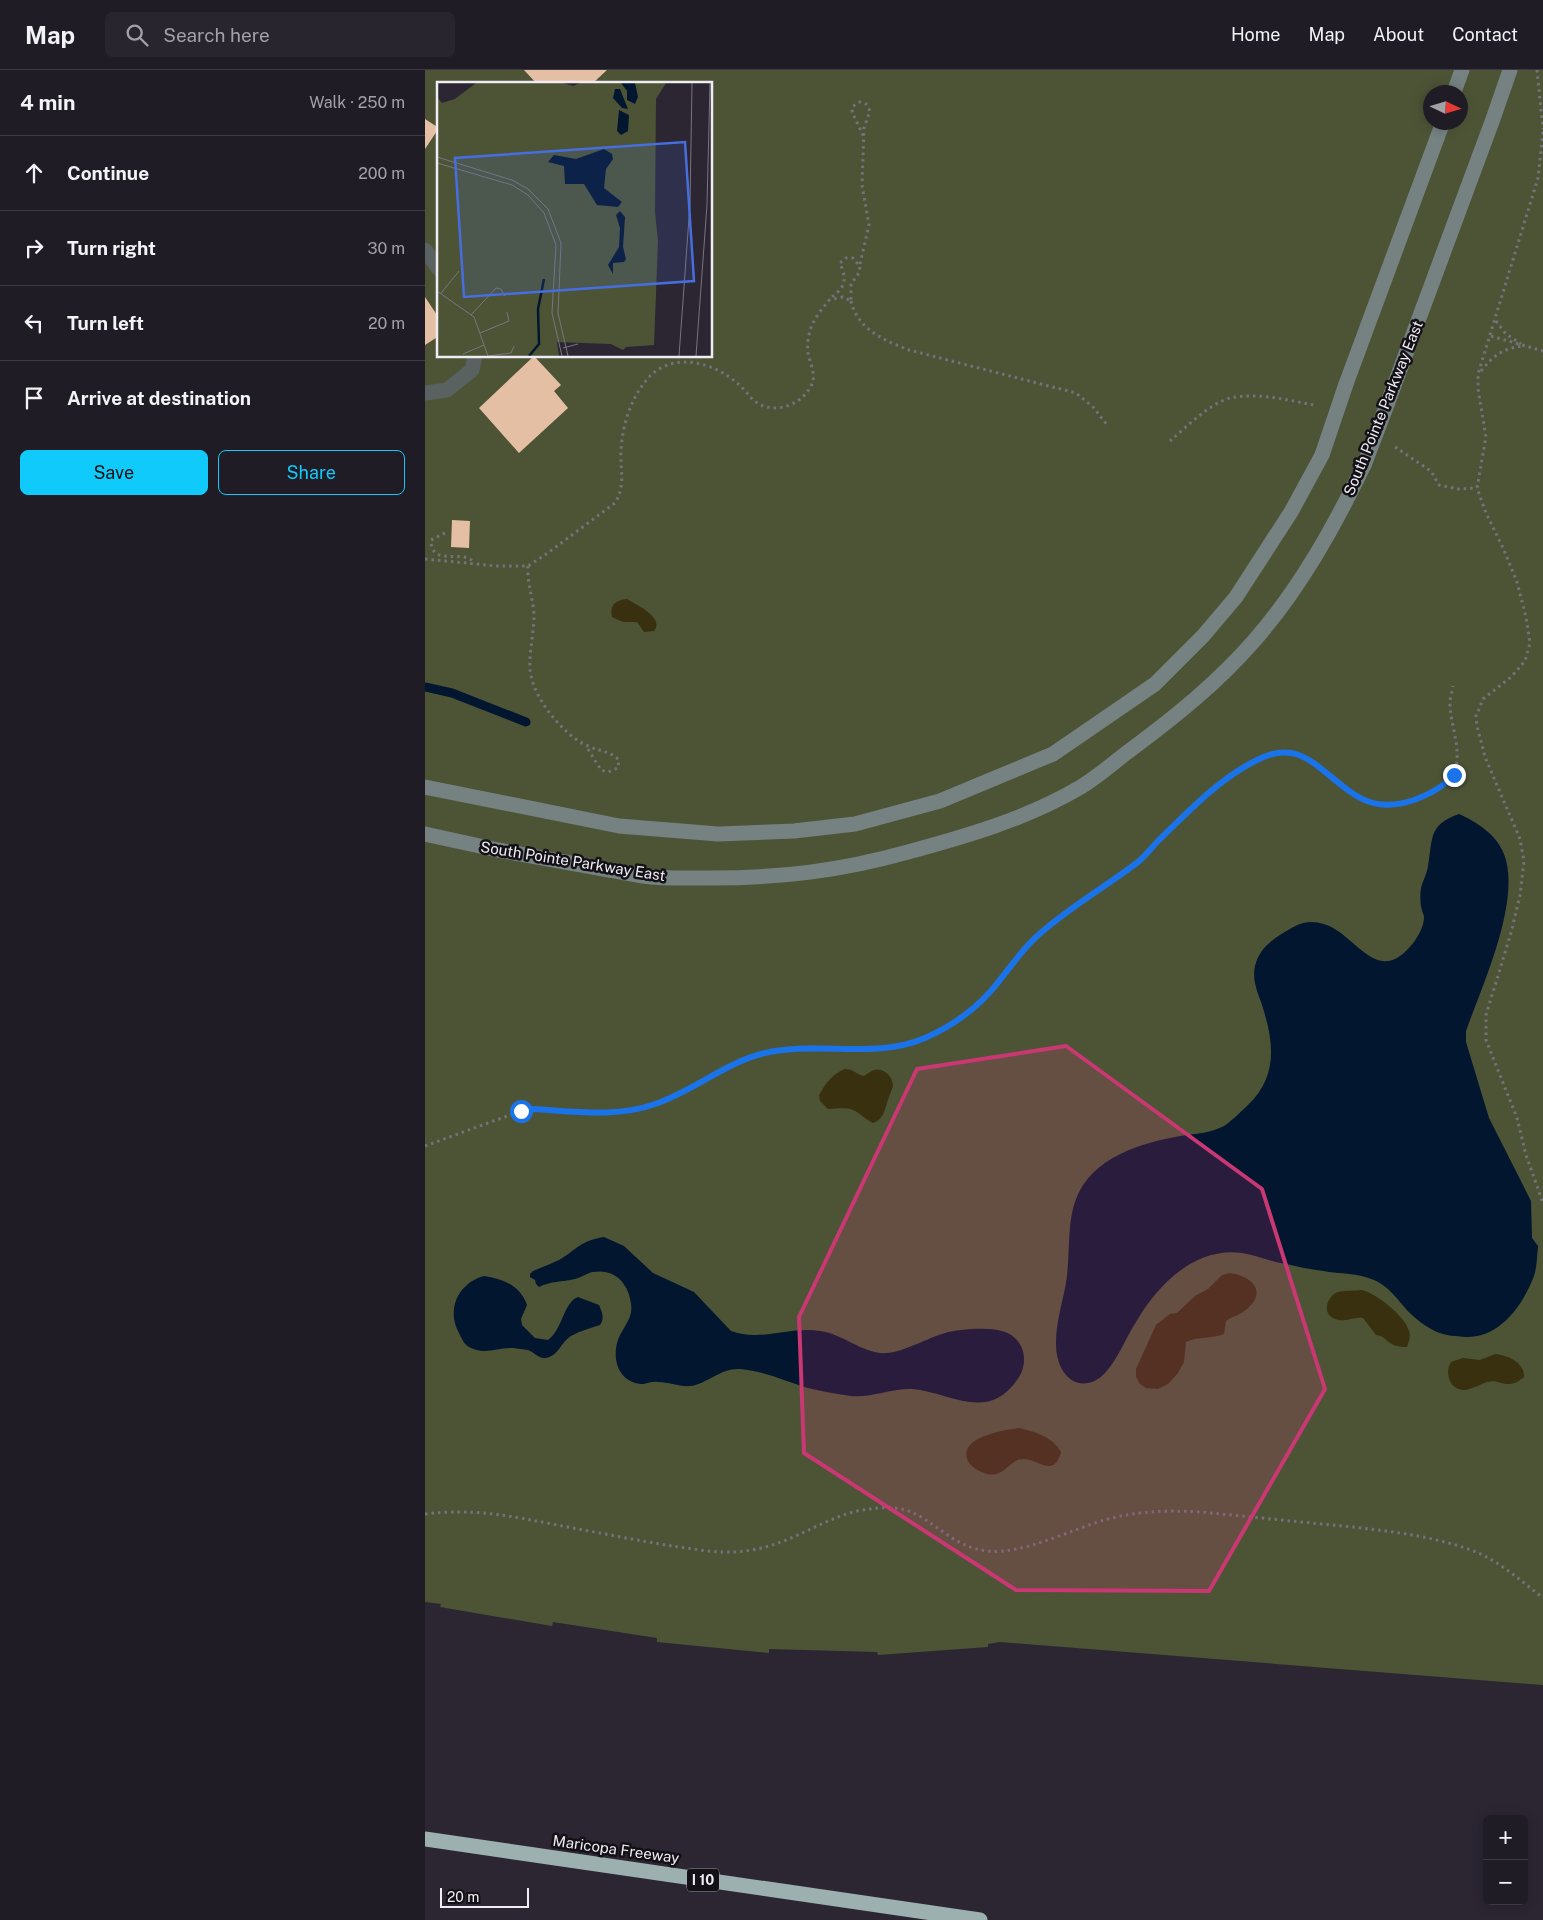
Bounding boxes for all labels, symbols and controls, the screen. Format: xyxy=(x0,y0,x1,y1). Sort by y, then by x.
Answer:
search box xyxy=(105,12,455,57)
text: Map xyxy=(25,21,75,49)
icon: search xyxy=(123,21,151,49)
text: Search here xyxy=(163,24,270,46)
text: Home xyxy=(1231,24,1281,45)
text: Map xyxy=(1309,24,1345,45)
text: About xyxy=(1373,24,1424,45)
text: Contact xyxy=(1452,24,1518,45)
inset map xyxy=(437,82,713,358)
north arrow xyxy=(1423,85,1468,130)
text: 4 min xyxy=(20,90,75,115)
text: Walk · 250 m xyxy=(309,93,405,112)
icon: ahead xyxy=(20,159,48,187)
text: Continue xyxy=(67,162,149,184)
text: 200 m xyxy=(358,164,405,183)
icon: right xyxy=(20,234,48,262)
text: Turn right xyxy=(67,237,156,259)
text: 30 m xyxy=(368,239,405,258)
icon: left xyxy=(20,309,48,337)
text: Turn left xyxy=(67,312,144,334)
text: 20 m xyxy=(368,314,405,333)
street label: South Pointe Parkway East xyxy=(1340,318,1426,498)
icon: arrive xyxy=(20,384,48,412)
text: Arrive at destination xyxy=(67,387,251,409)
button: Save xyxy=(20,450,208,495)
button: Share xyxy=(218,450,405,495)
route end xyxy=(1443,764,1466,787)
street label: South Pointe Parkway East xyxy=(479,838,667,884)
route start xyxy=(510,1100,533,1123)
map controls xyxy=(1483,1815,1528,1905)
button: + xyxy=(1483,1815,1528,1860)
street label: Maricopa Freeway xyxy=(552,1832,680,1866)
button: − xyxy=(1483,1860,1528,1905)
road number: I 10 xyxy=(687,1868,719,1892)
scale bar xyxy=(440,1885,529,1908)
text: 20 m xyxy=(447,1889,479,1905)

